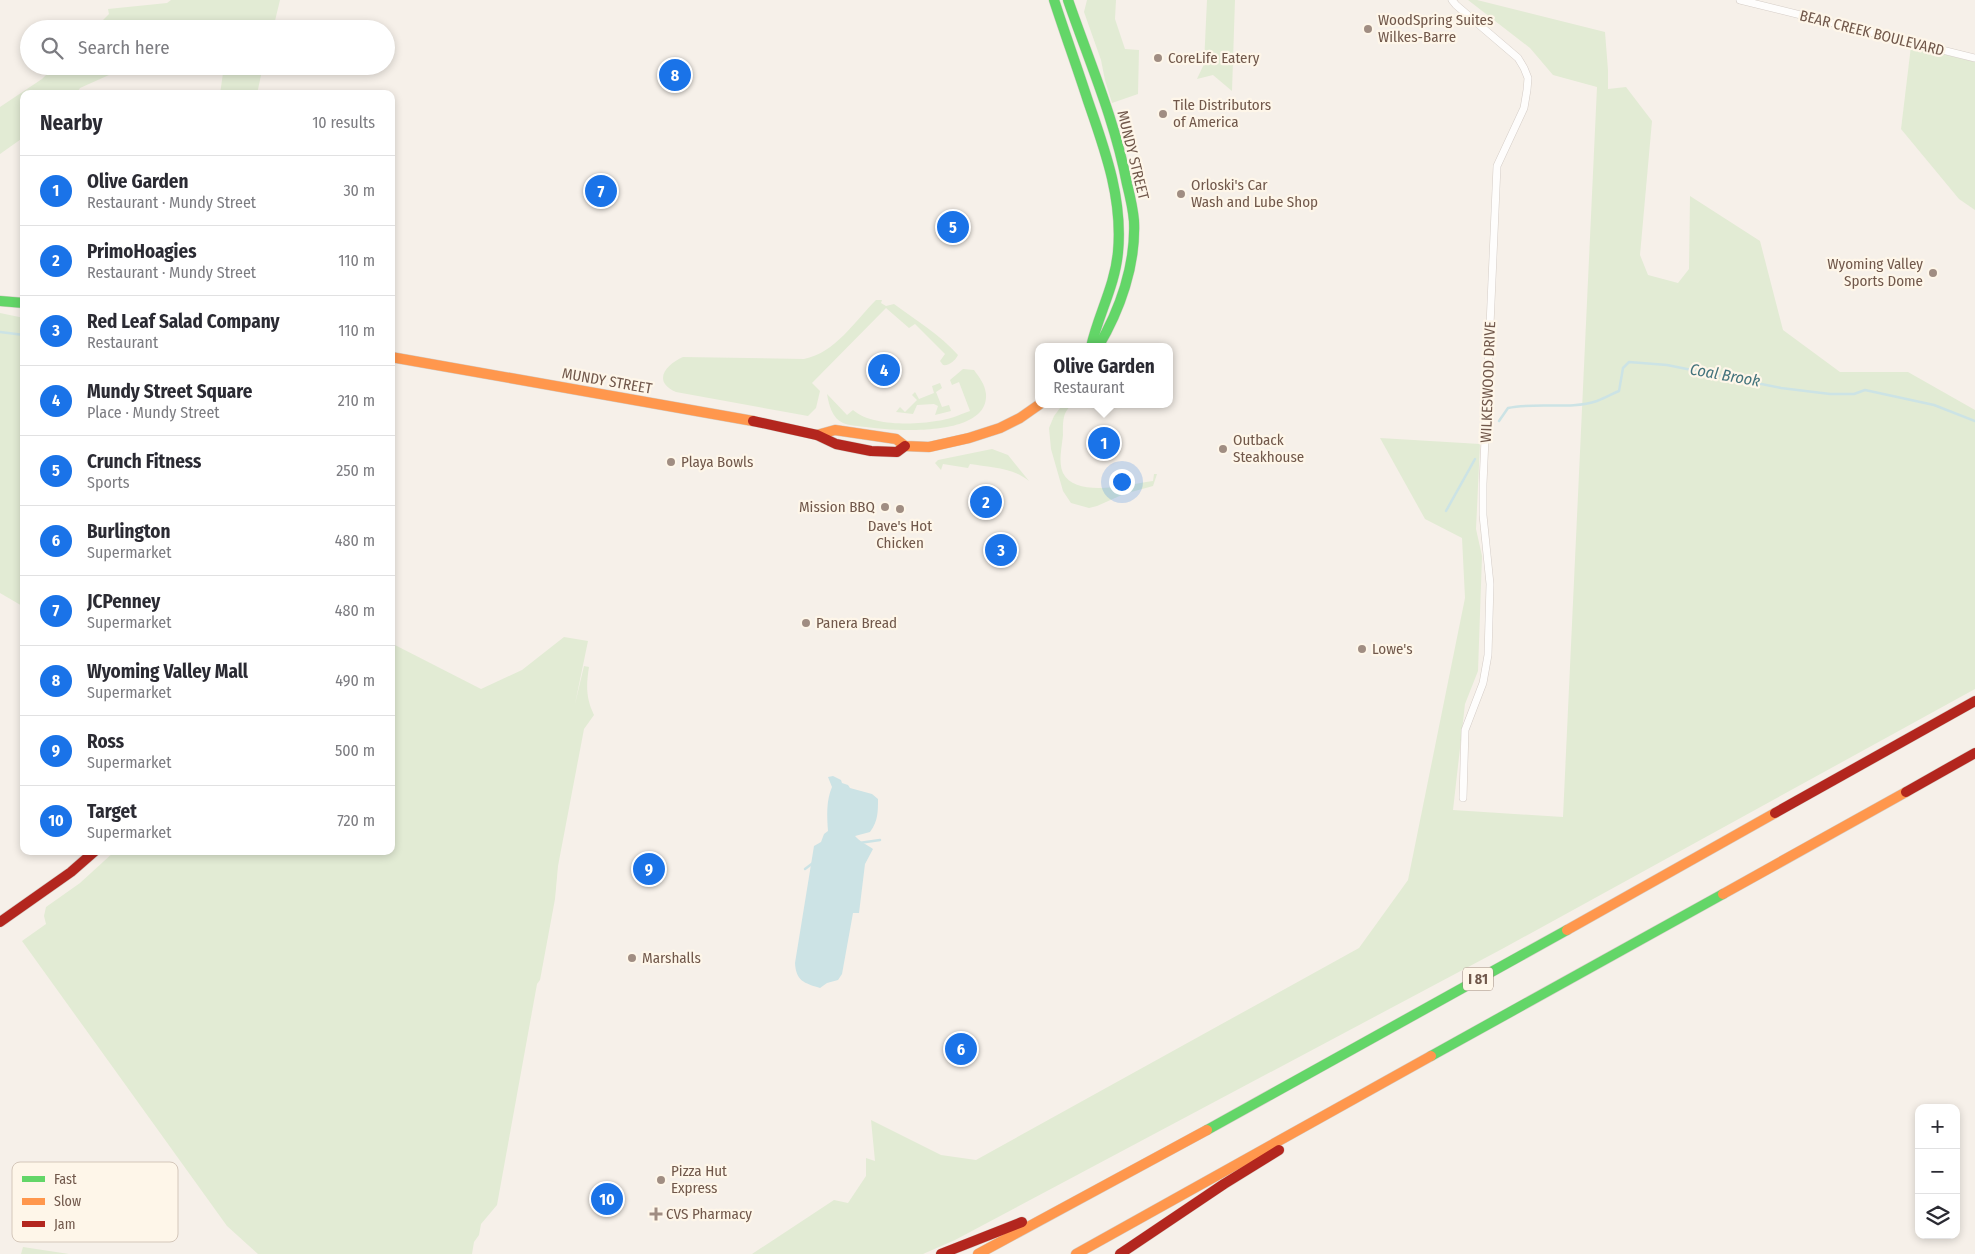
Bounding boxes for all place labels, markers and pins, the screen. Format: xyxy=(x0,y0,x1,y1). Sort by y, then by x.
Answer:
place label: WoodSpring Suites Wilkes-Barre xyxy=(1378,11,1493,46)
marker: WoodSpring Suites Wilkes-Barre xyxy=(1362,23,1374,35)
place label: CoreLife Eatery xyxy=(1168,49,1260,67)
marker: CoreLife Eatery xyxy=(1152,52,1164,64)
pin: 8 xyxy=(659,56,691,94)
place label: Tile Distributors of America xyxy=(1173,96,1271,131)
marker: Tile Distributors of America xyxy=(1157,108,1169,120)
pin: 7 xyxy=(585,172,617,210)
place label: Orloski's Car Wash and Lube Shop xyxy=(1191,176,1318,211)
marker: Orloski's Car Wash and Lube Shop xyxy=(1175,188,1187,200)
pin: 5 xyxy=(937,208,969,246)
place label: Wyoming Valley Sports Dome xyxy=(1827,255,1923,290)
marker: Wyoming Valley Sports Dome xyxy=(1927,267,1939,279)
pin: 4 xyxy=(868,351,900,389)
pin: 1 xyxy=(1088,424,1120,462)
place label: Outback Steakhouse xyxy=(1233,431,1304,466)
marker: Outback Steakhouse xyxy=(1217,443,1229,455)
place label: Playa Bowls xyxy=(681,453,753,471)
marker: Playa Bowls xyxy=(665,456,677,468)
pin: 2 xyxy=(970,483,1002,521)
place label: Mission BBQ xyxy=(799,498,876,516)
marker: Mission BBQ xyxy=(879,501,891,513)
marker: Dave's Hot Chicken xyxy=(894,503,906,515)
place label: Dave's Hot Chicken xyxy=(868,517,932,552)
pin: 3 xyxy=(985,531,1017,569)
place label: Panera Bread xyxy=(816,614,897,632)
marker: Panera Bread xyxy=(800,617,812,629)
place label: Lowe's xyxy=(1372,640,1413,658)
marker: Lowe's xyxy=(1356,643,1368,655)
pin: 9 xyxy=(633,850,665,888)
place label: Marshalls xyxy=(642,949,701,967)
marker: Marshalls xyxy=(626,952,638,964)
pin: 6 xyxy=(945,1030,977,1068)
place label: Pizza Hut Express xyxy=(671,1162,727,1197)
marker: Pizza Hut Express xyxy=(655,1174,667,1186)
pin: 10 xyxy=(591,1180,623,1218)
place label: CVS Pharmacy xyxy=(666,1205,752,1223)
marker: CVS Pharmacy xyxy=(650,1208,662,1220)

